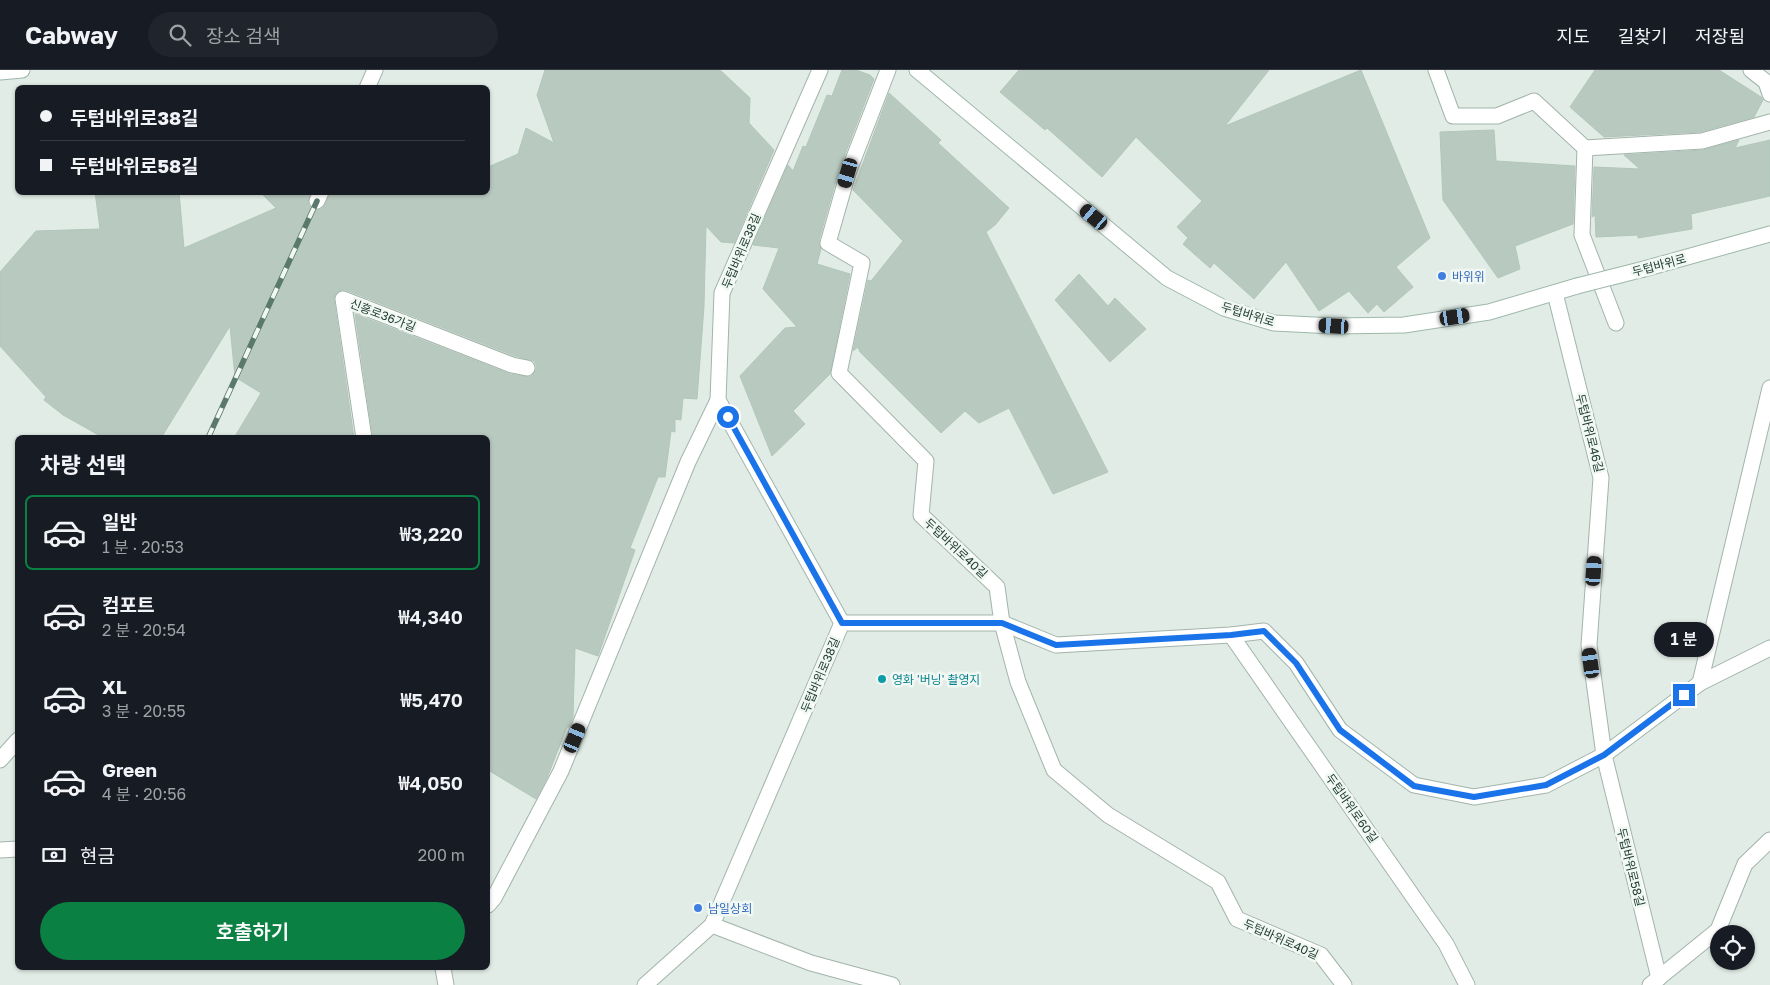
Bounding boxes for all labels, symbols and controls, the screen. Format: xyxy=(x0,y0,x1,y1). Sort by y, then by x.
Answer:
search box xyxy=(148,12,498,57)
text: Cabway xyxy=(25,20,118,49)
icon: search xyxy=(166,21,194,49)
text: 장소 검색 xyxy=(206,24,281,47)
text: 지도 xyxy=(1557,25,1590,47)
text: 길찾기 xyxy=(1618,25,1667,47)
text: 저장됨 xyxy=(1695,25,1745,47)
text: 두텁바위로38길 xyxy=(70,106,199,129)
text: 두텁바위로58길 xyxy=(70,154,199,177)
car xyxy=(836,157,859,189)
car xyxy=(1077,202,1110,232)
street label: 두텁바위로38길 xyxy=(718,211,764,291)
street label: 두텁바위로 xyxy=(1630,251,1688,279)
place label: 바위위 xyxy=(1452,269,1485,284)
marker: 바위위 xyxy=(1436,270,1448,282)
street label: 신흥로36가길 xyxy=(348,296,418,334)
street label: 두텁바위로 xyxy=(1219,299,1277,329)
car xyxy=(1439,307,1470,327)
car xyxy=(1318,318,1349,334)
street label: 두텁바위로46길 xyxy=(1573,392,1607,474)
route start xyxy=(717,406,739,428)
text: 차량 선택 xyxy=(40,451,126,478)
icon: car xyxy=(42,510,87,555)
text: 일반 xyxy=(102,510,137,533)
street label: 두텁바위로40길 xyxy=(921,515,991,581)
text: ₩3,220 xyxy=(400,522,463,545)
text: 1 분 · 20:53 xyxy=(102,537,184,557)
car xyxy=(1585,556,1602,586)
icon: car xyxy=(42,593,87,638)
text: 컴포트 xyxy=(102,593,154,616)
text: ₩4,340 xyxy=(399,605,463,628)
text: 2 분 · 20:54 xyxy=(102,620,186,640)
callout: 1 분 xyxy=(1654,622,1714,658)
text: 1 분 xyxy=(1671,629,1697,649)
street label: 두텁바위로38길 xyxy=(797,635,843,715)
car xyxy=(1581,647,1600,679)
place label: 영화 '버닝' 촬영지 xyxy=(892,672,981,687)
marker: 영화 '버닝' 촬영지 xyxy=(876,673,888,685)
text: XL xyxy=(102,675,127,698)
icon: car xyxy=(42,676,87,721)
route end xyxy=(1673,684,1695,706)
text: ₩5,470 xyxy=(400,688,463,711)
text: 3 분 · 20:55 xyxy=(102,701,185,721)
car xyxy=(562,721,587,755)
text: Green xyxy=(102,758,157,781)
icon: car xyxy=(42,759,87,804)
text: ₩4,050 xyxy=(398,771,463,794)
street label: 두텁바위로60길 xyxy=(1323,771,1381,845)
text: 4 분 · 20:56 xyxy=(102,784,186,804)
street label: 두텁바위로58길 xyxy=(1614,826,1648,908)
icon: cash xyxy=(40,841,68,869)
text: 현금 xyxy=(80,844,115,867)
text: 200 m xyxy=(418,845,465,865)
place label: 남일상회 xyxy=(708,901,752,916)
button: 호출하기 xyxy=(40,902,465,960)
marker: 남일상회 xyxy=(692,902,704,914)
street label: 두텁바위로40길 xyxy=(1241,916,1321,962)
map controls xyxy=(1710,925,1755,970)
button: locate xyxy=(1710,925,1755,970)

